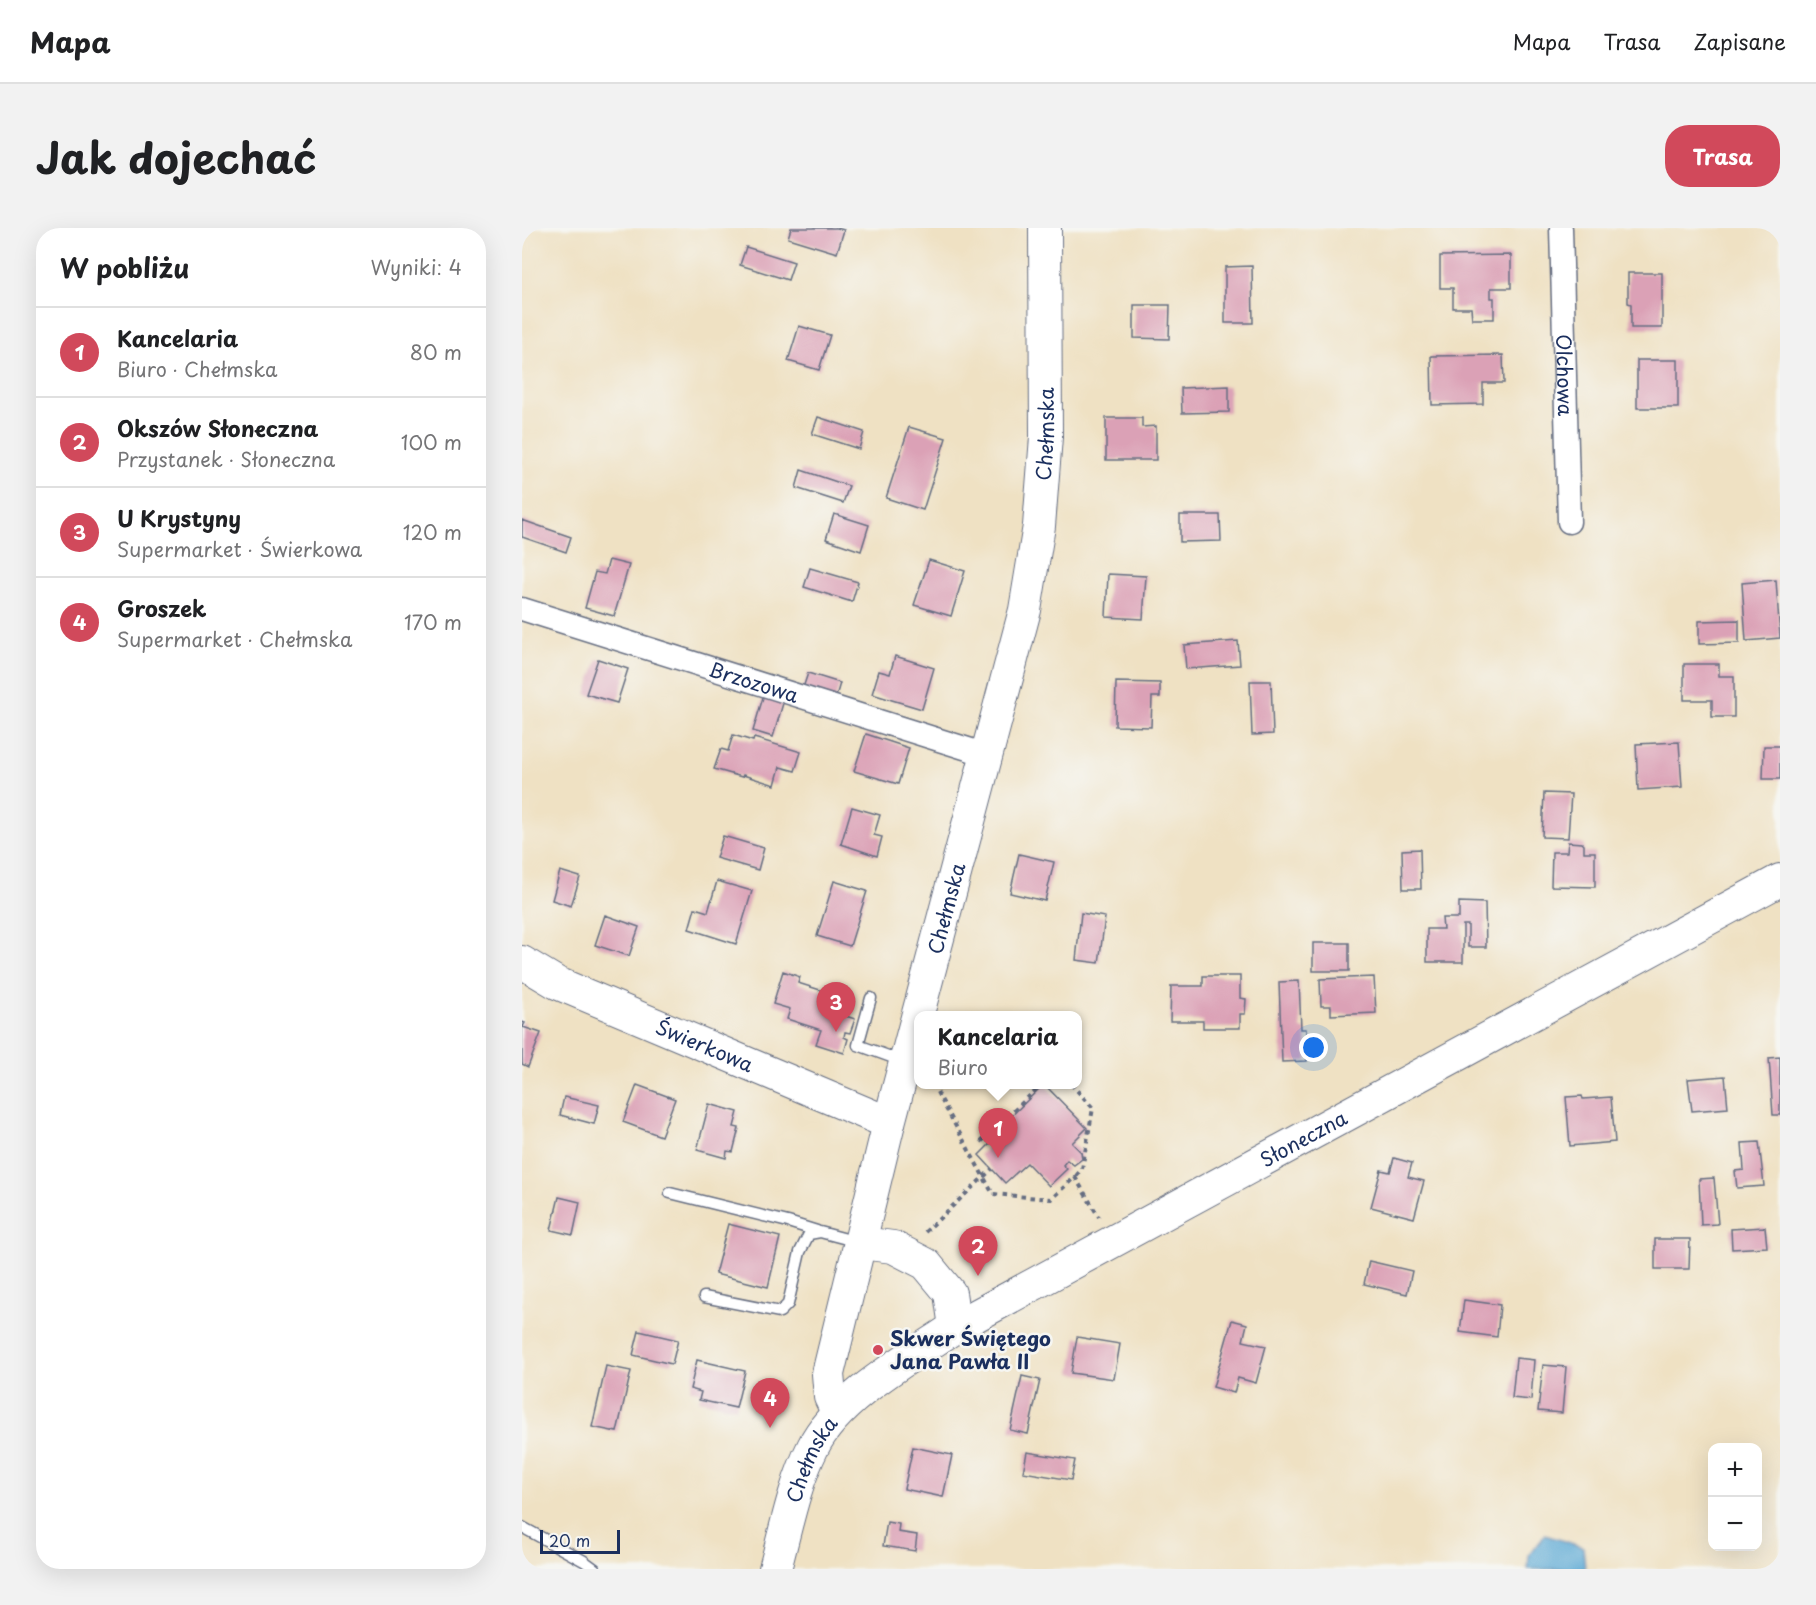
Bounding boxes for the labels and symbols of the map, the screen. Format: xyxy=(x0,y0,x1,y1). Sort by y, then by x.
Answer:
street label: Olchowa xyxy=(1549,334,1581,417)
street label: Chełmska xyxy=(1028,387,1061,482)
street label: Brzozowa xyxy=(705,654,803,710)
street label: Chełmska xyxy=(919,859,973,957)
pin: 3 xyxy=(816,982,856,1032)
street label: Świerkowa xyxy=(651,1011,759,1079)
your location xyxy=(1299,1033,1328,1062)
street label: Słoneczna xyxy=(1254,1102,1353,1174)
pin: 1 xyxy=(978,1108,1018,1158)
pin: 2 xyxy=(958,1226,998,1276)
place label: Skwer Świętego Jana Pawła II xyxy=(890,1323,1051,1376)
marker: Skwer Świętego Jana Pawła II xyxy=(871,1343,885,1357)
pin: 4 xyxy=(750,1378,790,1428)
street label: Chełmska xyxy=(778,1409,845,1506)
scale bar xyxy=(540,1527,620,1554)

